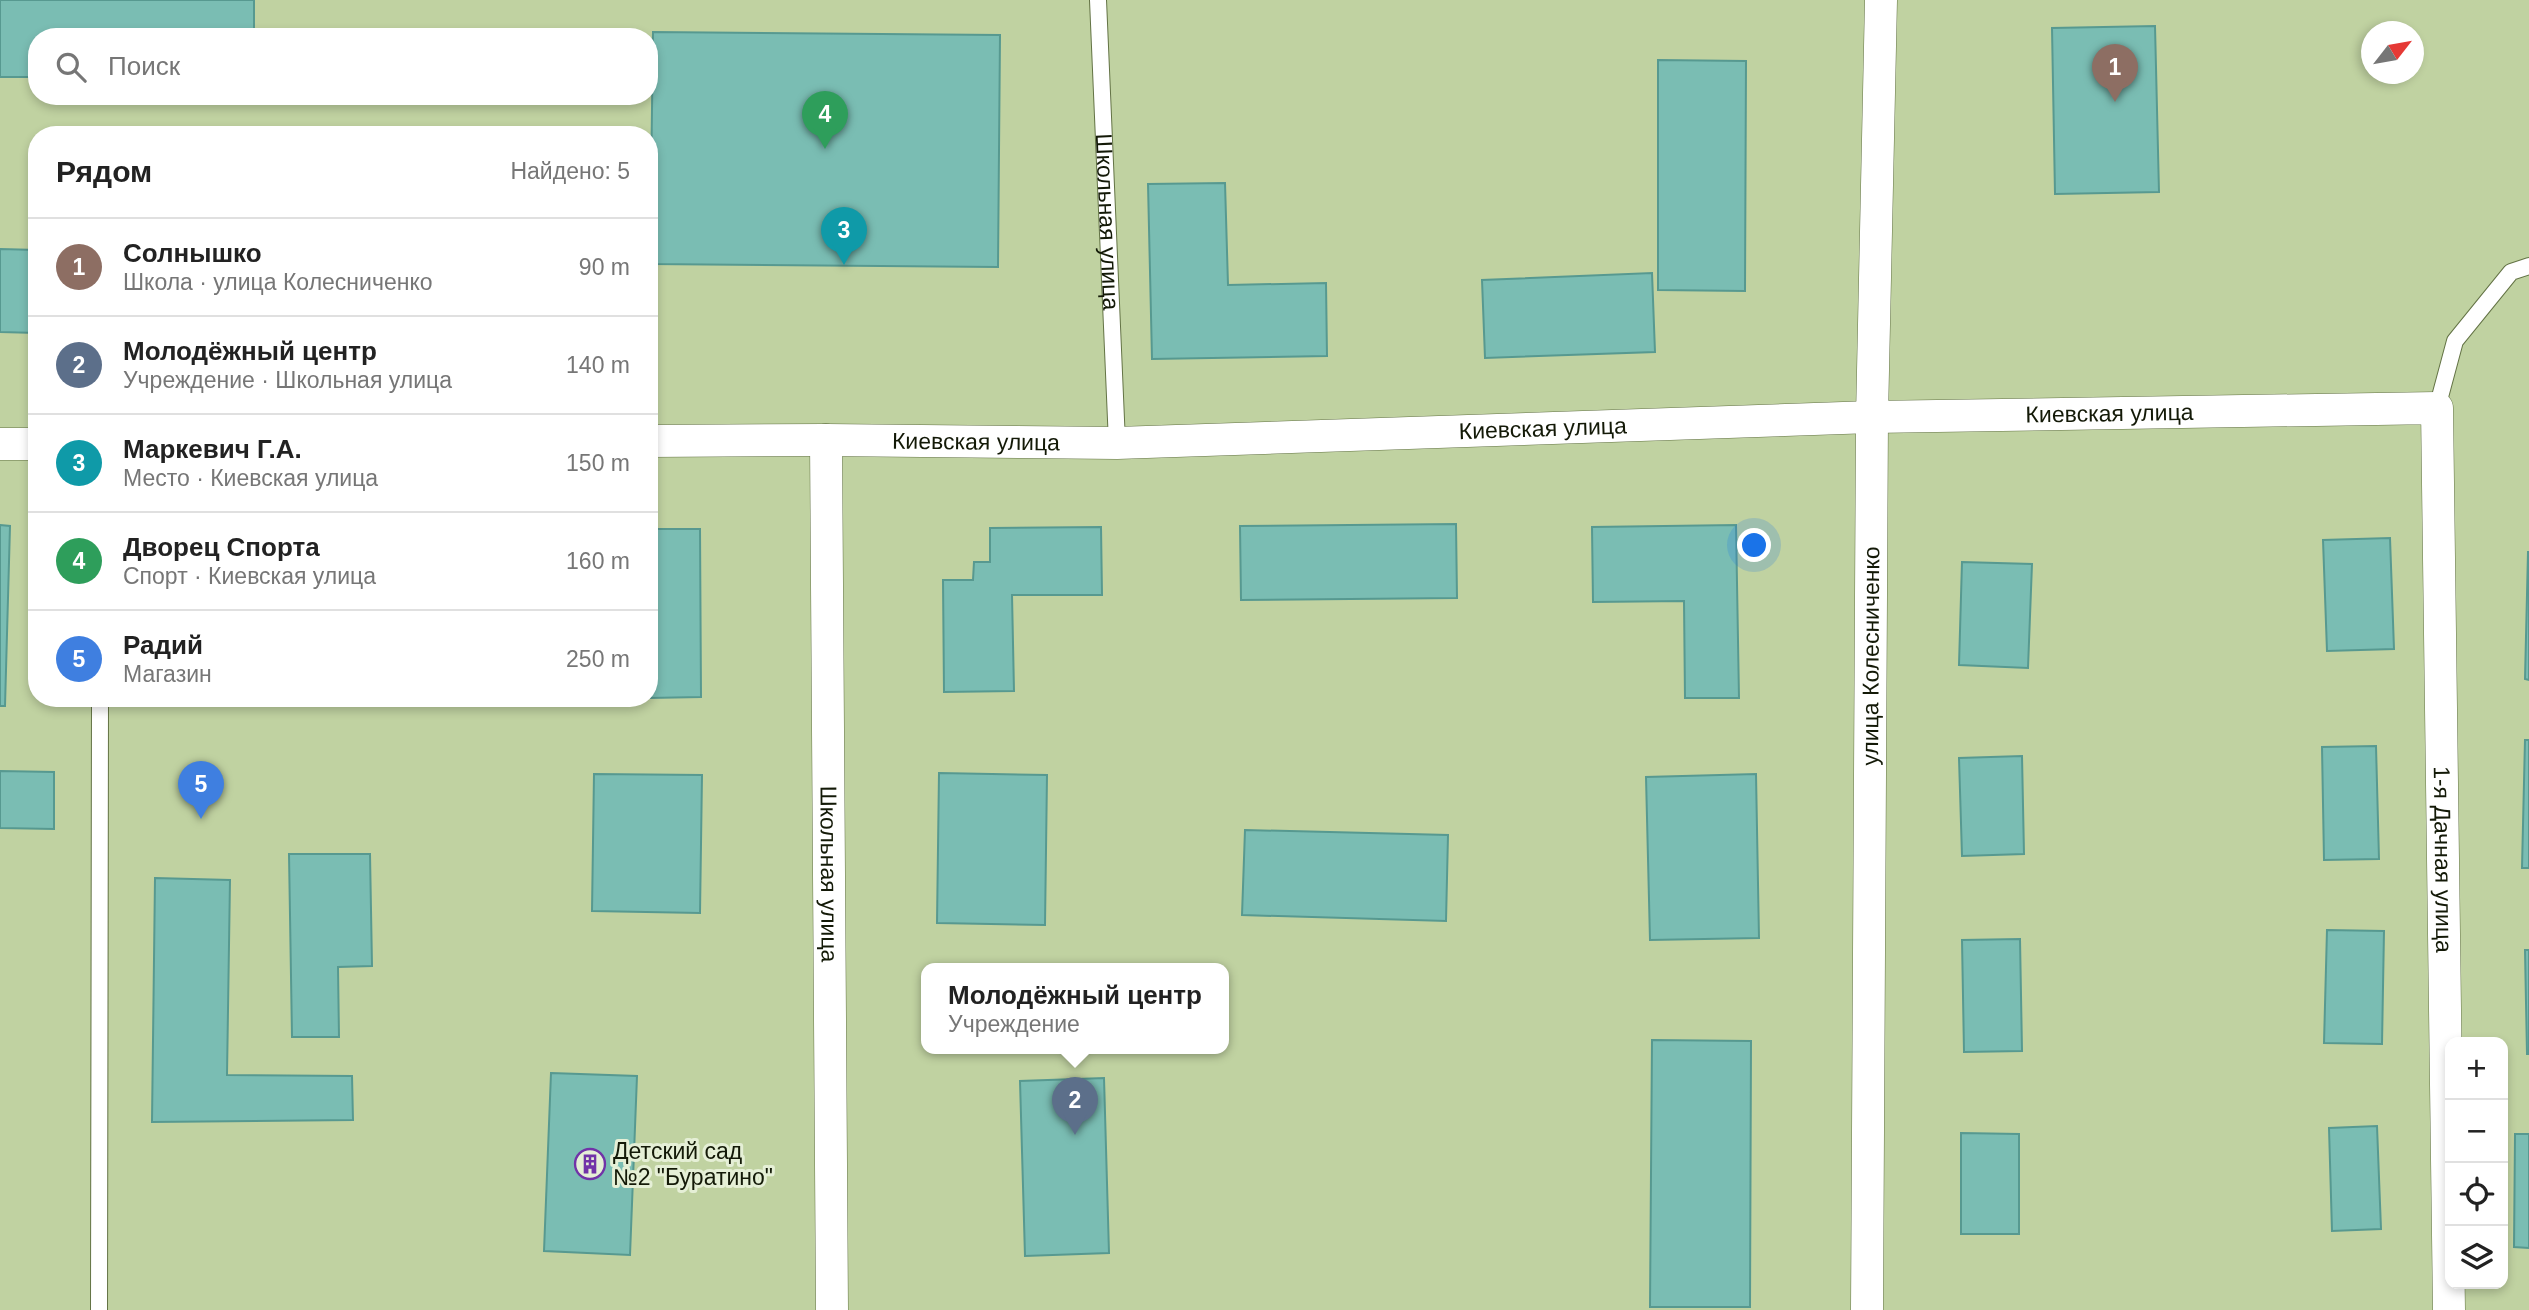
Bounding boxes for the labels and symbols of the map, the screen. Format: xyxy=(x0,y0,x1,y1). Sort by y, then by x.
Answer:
north arrow xyxy=(2361,21,2424,84)
pin: 1 xyxy=(2092,44,2138,102)
pin: 4 xyxy=(802,91,848,149)
street label: Школьная улица xyxy=(1091,133,1124,311)
pin: 3 xyxy=(821,207,867,265)
street label: Киевская улица xyxy=(2025,399,2194,428)
street label: Киевская улица xyxy=(1458,412,1627,444)
street label: Киевская улица xyxy=(892,428,1060,455)
your location xyxy=(1737,528,1771,562)
street label: улица Колесниченко xyxy=(1857,546,1884,766)
pin: 5 xyxy=(178,761,224,819)
street label: 1-я Дачная улица xyxy=(2429,766,2457,953)
street label: Школьная улица xyxy=(815,786,843,963)
pin: 2 xyxy=(1052,1077,1098,1135)
place label: Детский сад №2 "Буратино" xyxy=(613,1138,773,1190)
building icon: Детский сад №2 "Буратино" xyxy=(573,1147,607,1181)

